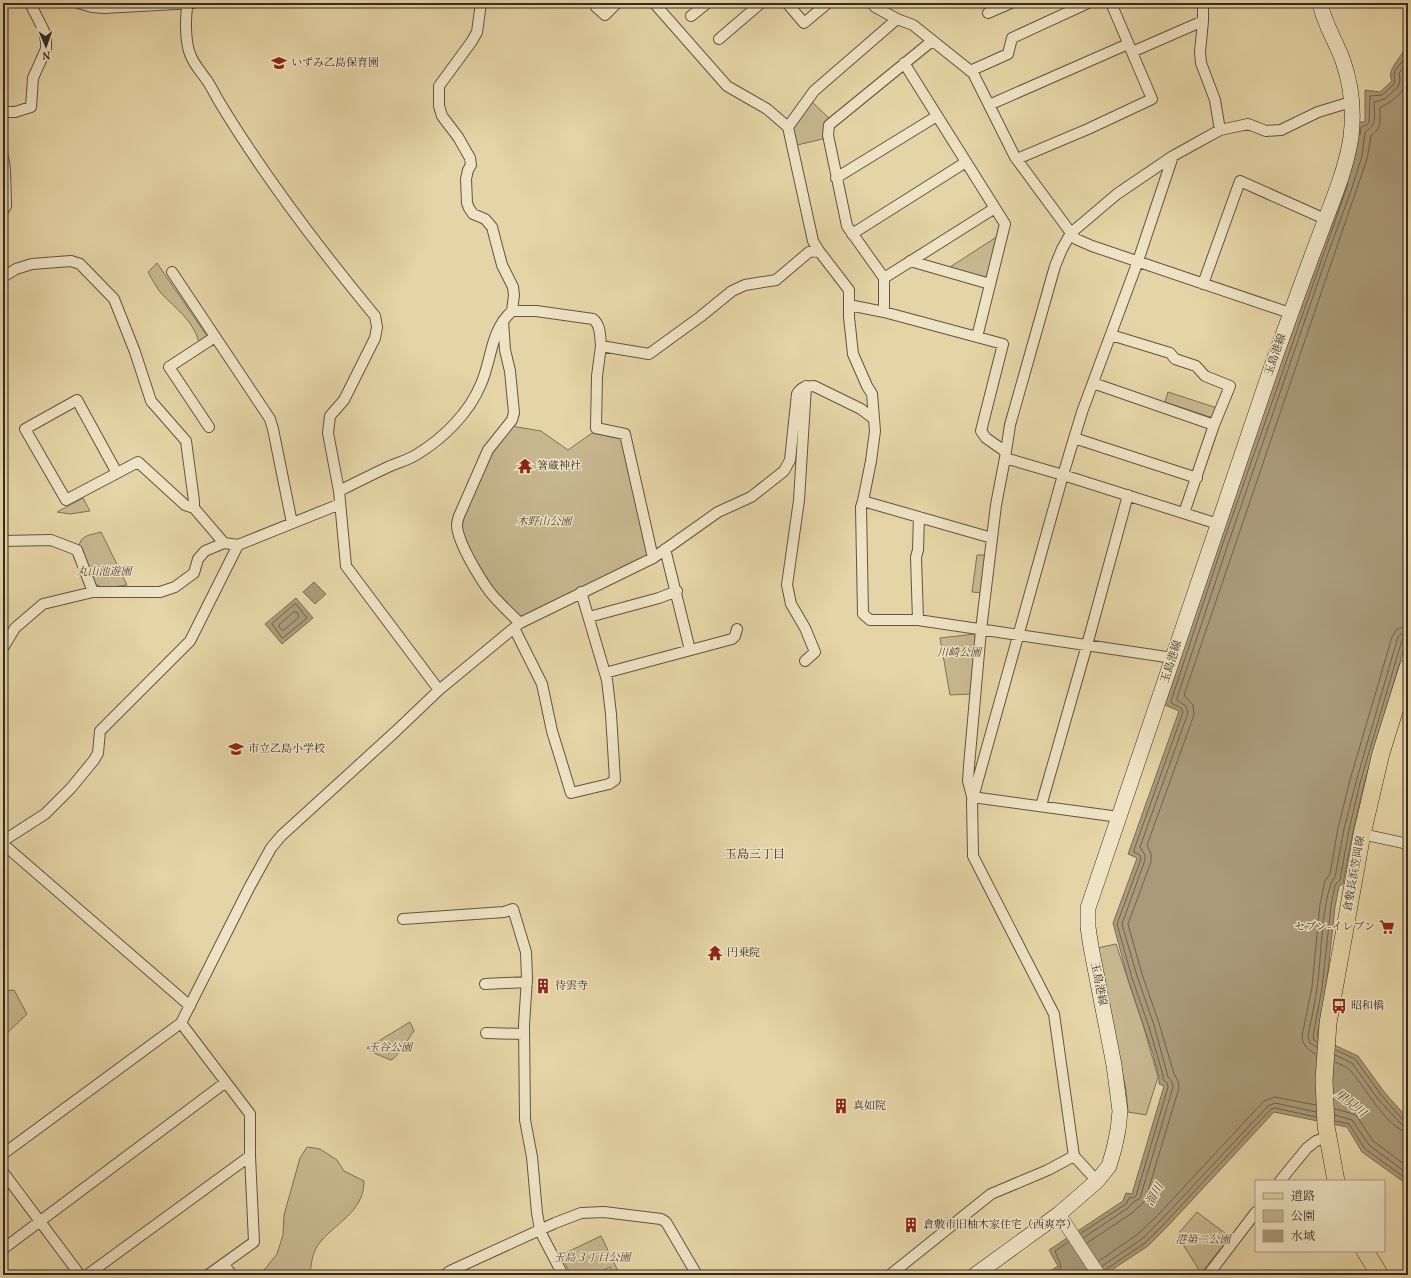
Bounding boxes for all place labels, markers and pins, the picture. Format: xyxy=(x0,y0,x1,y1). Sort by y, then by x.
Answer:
school or university icon: いずみ乙島保育園 xyxy=(270,54,288,72)
place label: いずみ乙島保育園 xyxy=(291,56,379,71)
temple icon: 箸蔵神社 xyxy=(516,457,534,475)
place label: 箸蔵神社 xyxy=(537,459,581,474)
school or university icon: 市立乙島小学校 xyxy=(227,740,245,758)
place label: 市立乙島小学校 xyxy=(248,742,325,757)
supermarket icon: セブン-イレブン xyxy=(1378,918,1396,936)
place label: セブン-イレブン xyxy=(1294,920,1375,935)
temple icon: 円乗院 xyxy=(706,944,724,962)
place label: 円乗院 xyxy=(727,946,760,961)
building icon: 待雲寺 xyxy=(534,977,552,995)
place label: 待雲寺 xyxy=(555,979,588,994)
bus stop icon: 昭和橋 xyxy=(1330,997,1348,1015)
place label: 昭和橋 xyxy=(1351,999,1384,1014)
building icon: 真如院 xyxy=(832,1097,850,1115)
place label: 真如院 xyxy=(853,1099,886,1114)
building icon: 倉敷市旧柚木家住宅（西爽亭） xyxy=(902,1216,920,1234)
place label: 倉敷市旧柚木家住宅（西爽亭） xyxy=(923,1218,1077,1233)

